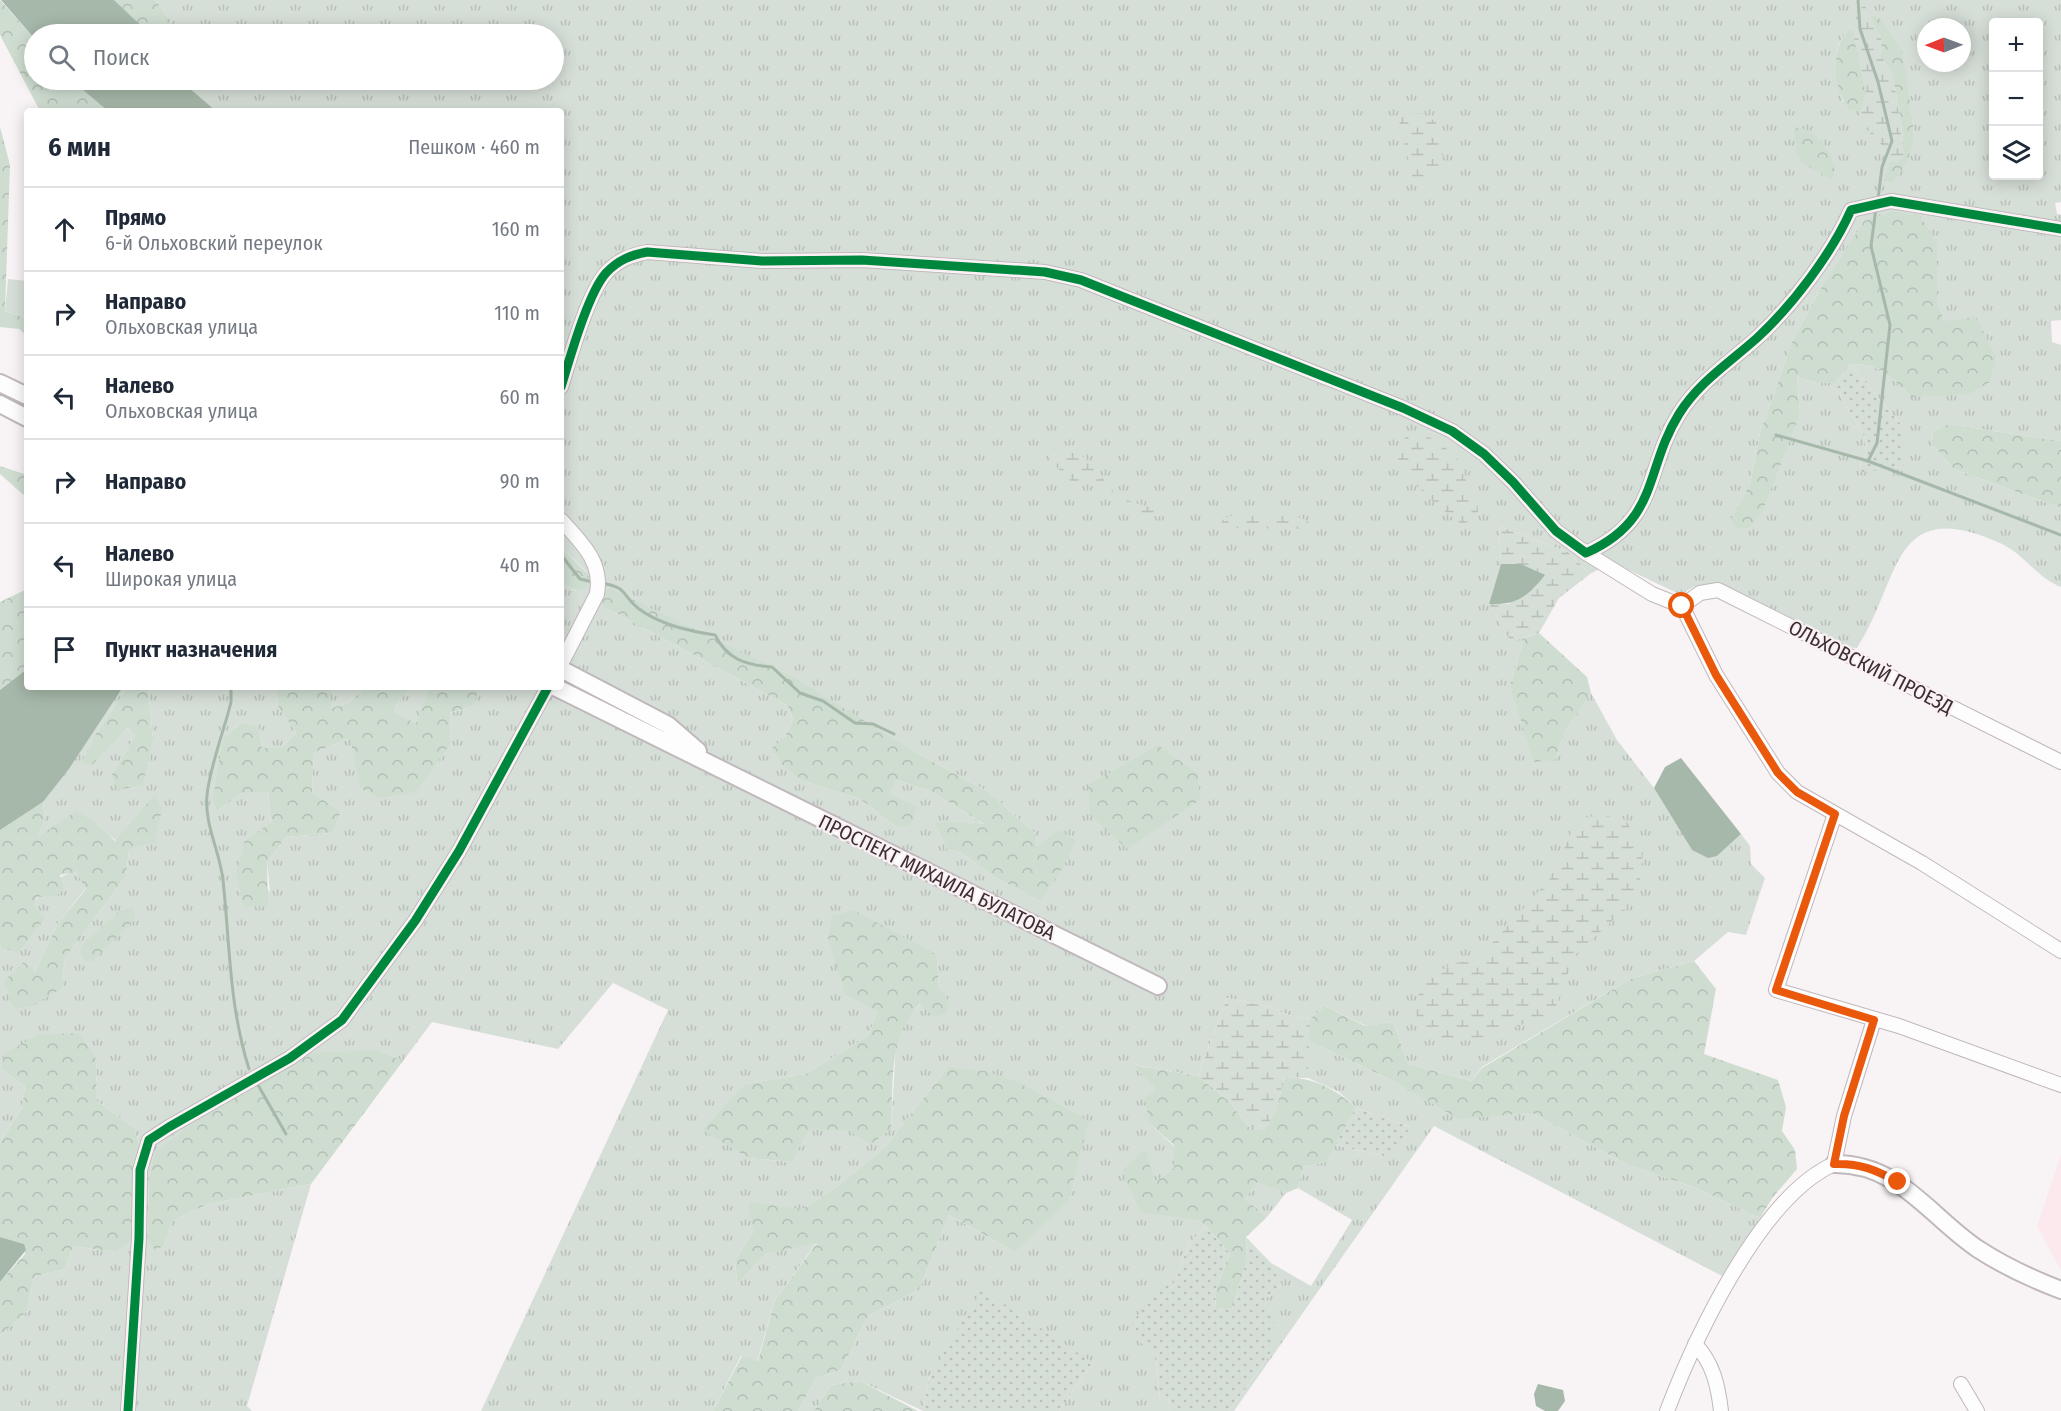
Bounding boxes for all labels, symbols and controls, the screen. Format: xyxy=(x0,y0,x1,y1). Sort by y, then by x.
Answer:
north arrow xyxy=(1917,18,1971,72)
map controls xyxy=(1989,18,2043,180)
button: + xyxy=(1989,18,2043,72)
search box xyxy=(24,24,564,90)
icon: search xyxy=(45,41,78,74)
text: Поиск xyxy=(93,44,149,71)
button: − xyxy=(1989,72,2043,126)
button: layers xyxy=(1989,126,2043,180)
text: 6 мин xyxy=(48,132,111,163)
text: Пешком · 460 m xyxy=(408,135,540,159)
text: Прямо xyxy=(105,204,166,231)
icon: ahead xyxy=(48,213,81,246)
text: 160 m xyxy=(492,217,540,241)
text: 6-й Ольховский переулок xyxy=(105,231,323,255)
text: Направо xyxy=(105,288,186,315)
icon: right xyxy=(48,297,81,330)
text: 110 m xyxy=(494,301,540,325)
text: Ольховская улица xyxy=(105,315,258,339)
text: Налево xyxy=(105,372,174,399)
icon: left xyxy=(48,381,81,414)
text: 60 m xyxy=(500,385,540,409)
text: Ольховская улица xyxy=(105,399,258,423)
icon: right xyxy=(48,465,81,498)
text: Направо xyxy=(105,468,186,495)
text: 90 m xyxy=(500,469,540,493)
text: Налево xyxy=(105,540,174,567)
icon: left xyxy=(48,549,81,582)
text: 40 m xyxy=(500,553,540,577)
text: Широкая улица xyxy=(105,567,237,591)
route start xyxy=(1668,592,1694,618)
street label: ОЛЬХОВСКИЙ ПРОЕЗД xyxy=(1785,615,1957,719)
icon: arrive xyxy=(48,633,81,666)
text: Пункт назначения xyxy=(105,636,277,663)
street label: ПРОСПЕКТ МИХАИЛА БУЛАТОВА xyxy=(815,809,1060,945)
route end xyxy=(1884,1168,1910,1194)

